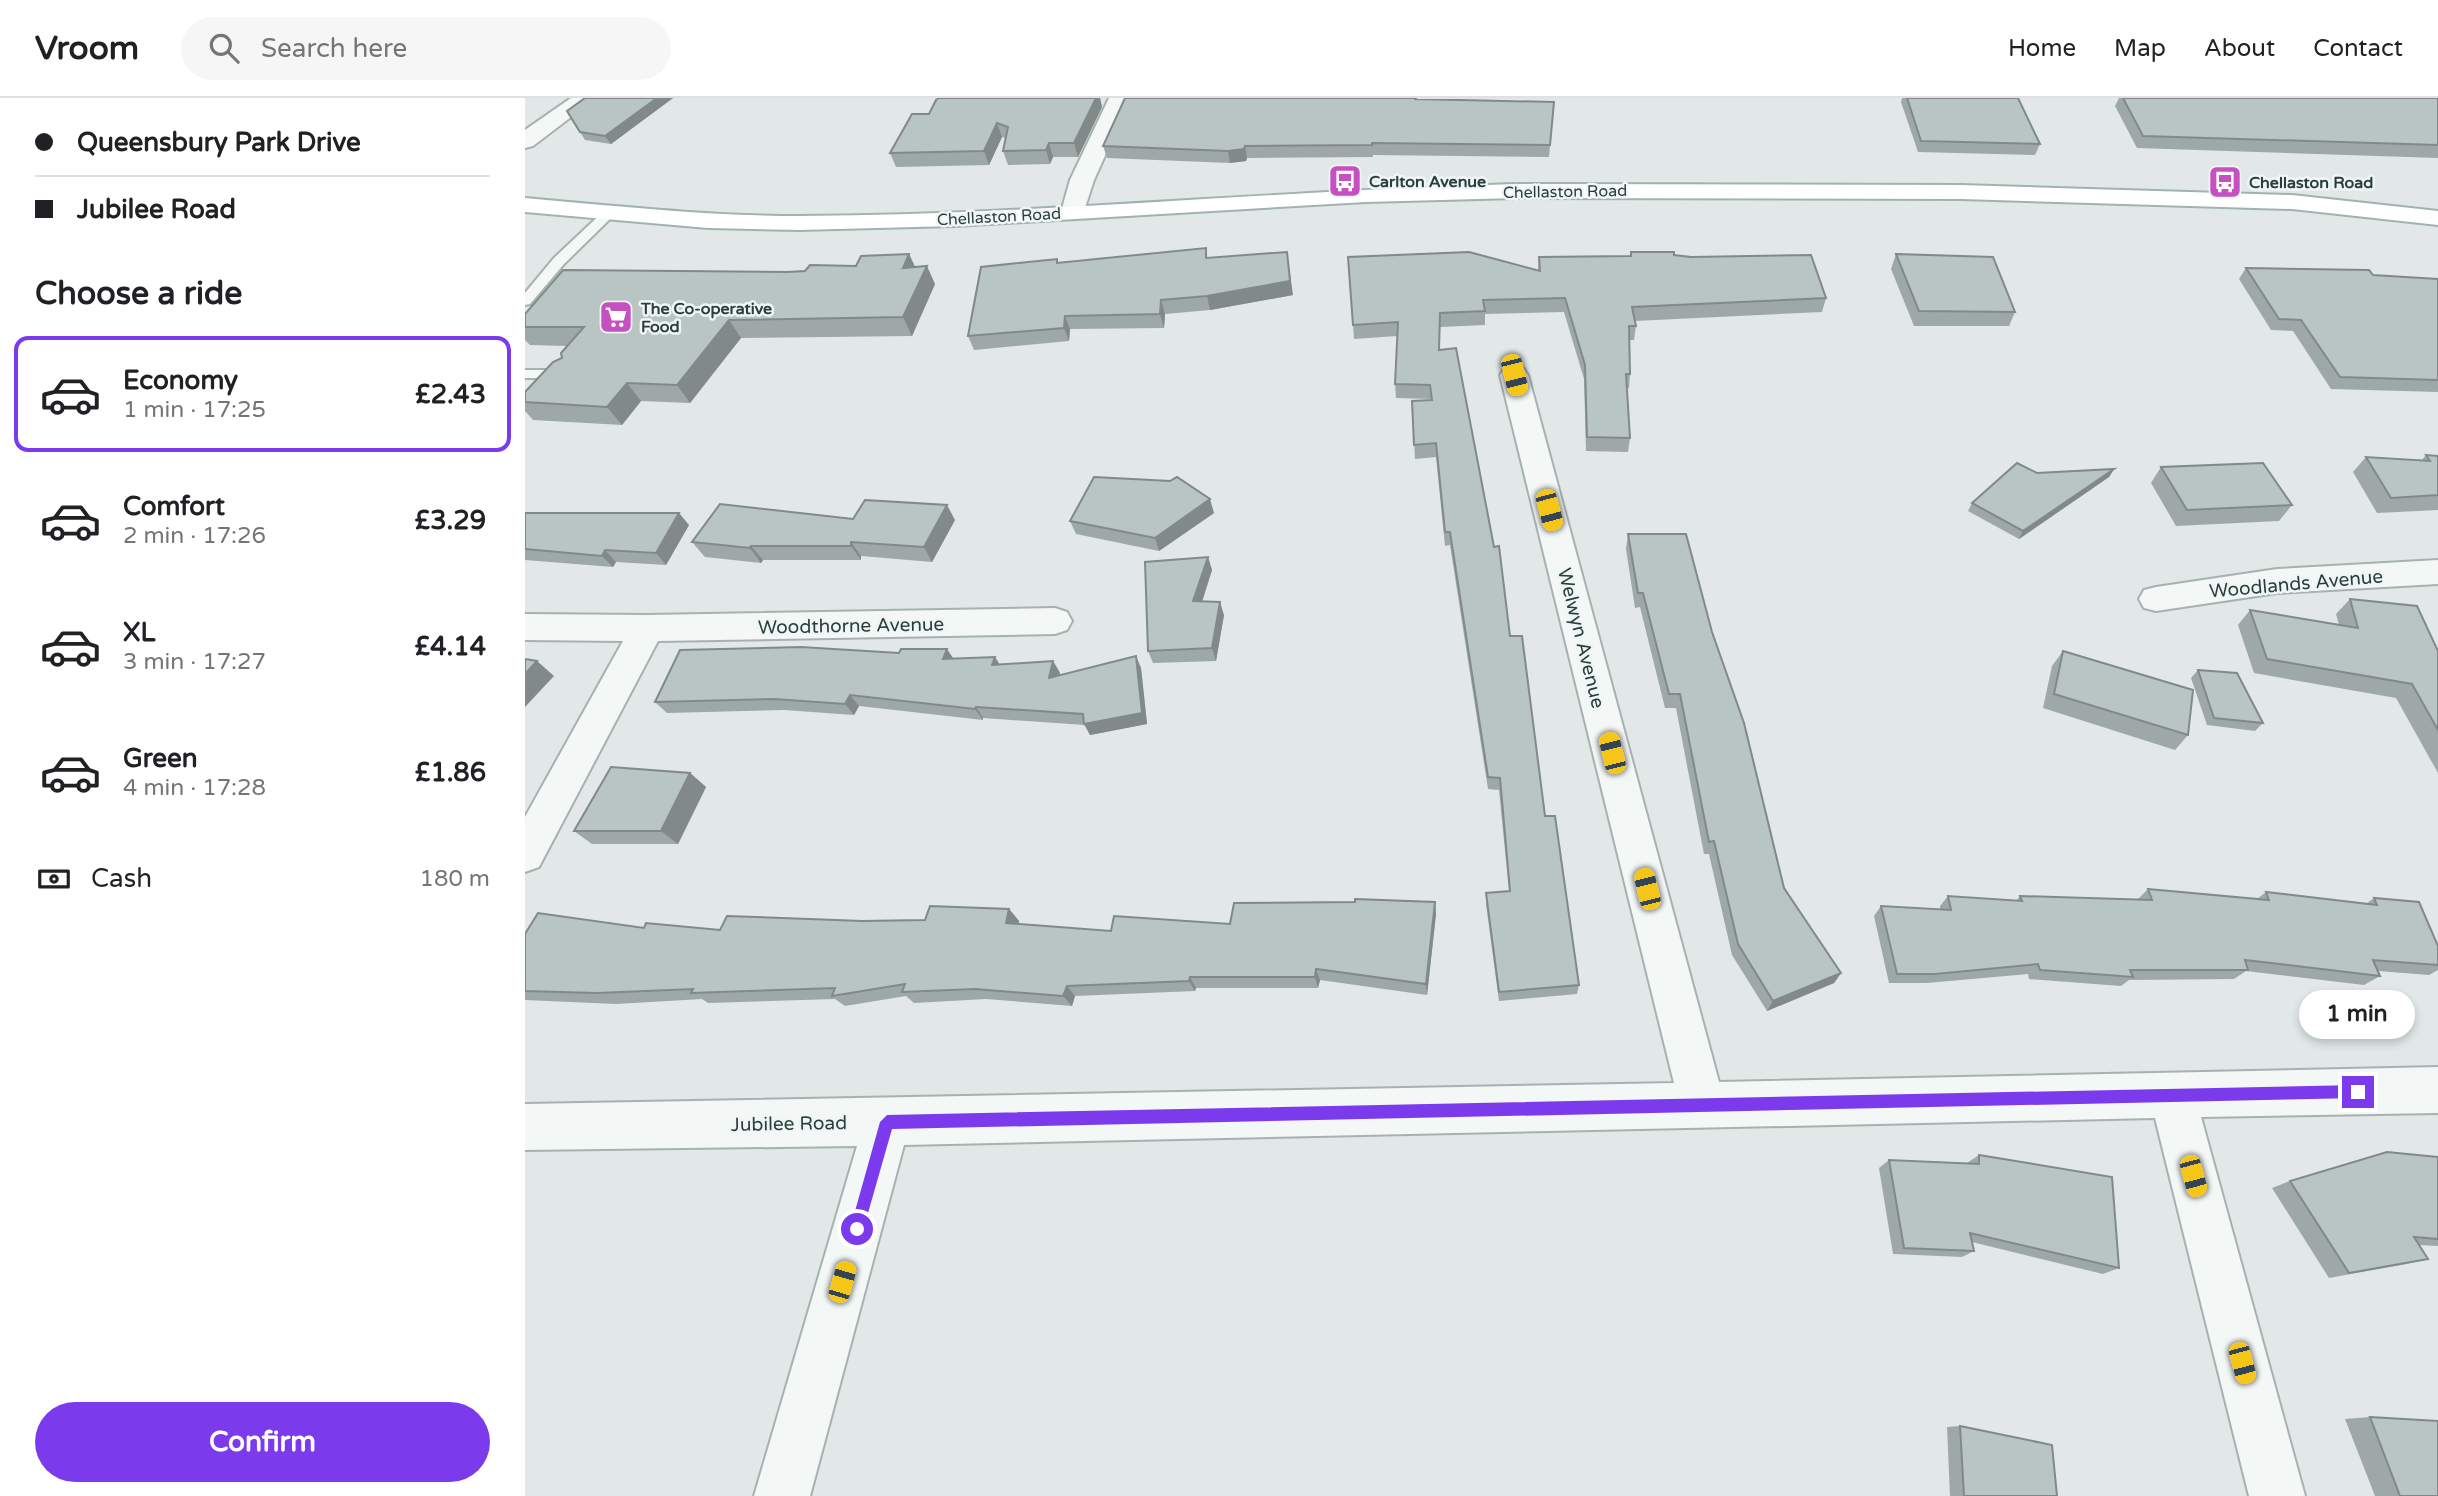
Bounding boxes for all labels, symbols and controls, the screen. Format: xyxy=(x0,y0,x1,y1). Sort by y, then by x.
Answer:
search box xyxy=(181,17,671,80)
text: Vroom xyxy=(35,29,139,68)
icon: search xyxy=(205,29,243,67)
text: Search here xyxy=(261,33,407,64)
text: Home xyxy=(2008,34,2076,63)
text: Map xyxy=(2114,34,2166,63)
text: About xyxy=(2204,34,2275,63)
text: Contact xyxy=(2313,34,2403,63)
text: Queensbury Park Drive xyxy=(77,127,361,158)
bus stop icon: Carlton Avenue xyxy=(1326,162,1364,200)
bus stop icon: Chellaston Road xyxy=(2206,163,2244,201)
place label: Carlton Avenue xyxy=(1369,172,1486,192)
place label: Chellaston Road xyxy=(2249,173,2373,193)
street label: Chellaston Road xyxy=(1503,181,1627,203)
text: Jubilee Road xyxy=(77,194,236,225)
street label: Chellaston Road xyxy=(936,204,1062,230)
text: Choose a ride xyxy=(35,275,242,313)
supermarket icon: The Co-operative Food xyxy=(597,298,635,336)
place label: The Co-operative Food xyxy=(640,299,772,337)
car xyxy=(1499,352,1530,398)
icon: car xyxy=(39,363,102,426)
text: Economy xyxy=(123,365,238,396)
text: £2.43 xyxy=(415,379,486,410)
text: 1 min · 17:25 xyxy=(123,396,266,424)
car xyxy=(1534,487,1565,533)
icon: car xyxy=(39,489,102,552)
text: Comfort xyxy=(123,491,225,522)
text: £3.29 xyxy=(415,505,486,536)
text: 2 min · 17:26 xyxy=(123,522,266,550)
street label: Woodlands Avenue xyxy=(2208,565,2384,603)
street label: Welwyn Avenue xyxy=(1553,566,1609,711)
street label: Woodthorne Avenue xyxy=(758,613,944,639)
icon: car xyxy=(39,615,102,678)
text: XL xyxy=(123,617,155,648)
text: £4.14 xyxy=(415,631,486,662)
text: 3 min · 17:27 xyxy=(123,648,266,676)
car xyxy=(1597,730,1628,776)
icon: car xyxy=(39,741,102,804)
text: Green xyxy=(123,743,198,774)
text: £1.86 xyxy=(415,757,486,788)
text: 4 min · 17:28 xyxy=(123,774,266,802)
icon: cash xyxy=(35,860,73,898)
text: Cash xyxy=(91,863,152,894)
text: 180 m xyxy=(420,865,490,893)
car xyxy=(1632,866,1663,912)
callout: 1 min xyxy=(2300,990,2416,1040)
text: 1 min xyxy=(2326,1000,2388,1028)
route end xyxy=(2342,1076,2374,1108)
street label: Jubilee Road xyxy=(731,1112,847,1136)
car xyxy=(2178,1153,2209,1199)
route start xyxy=(841,1213,873,1245)
car xyxy=(827,1259,858,1305)
car xyxy=(2227,1340,2258,1386)
button: Confirm xyxy=(35,1402,490,1482)

